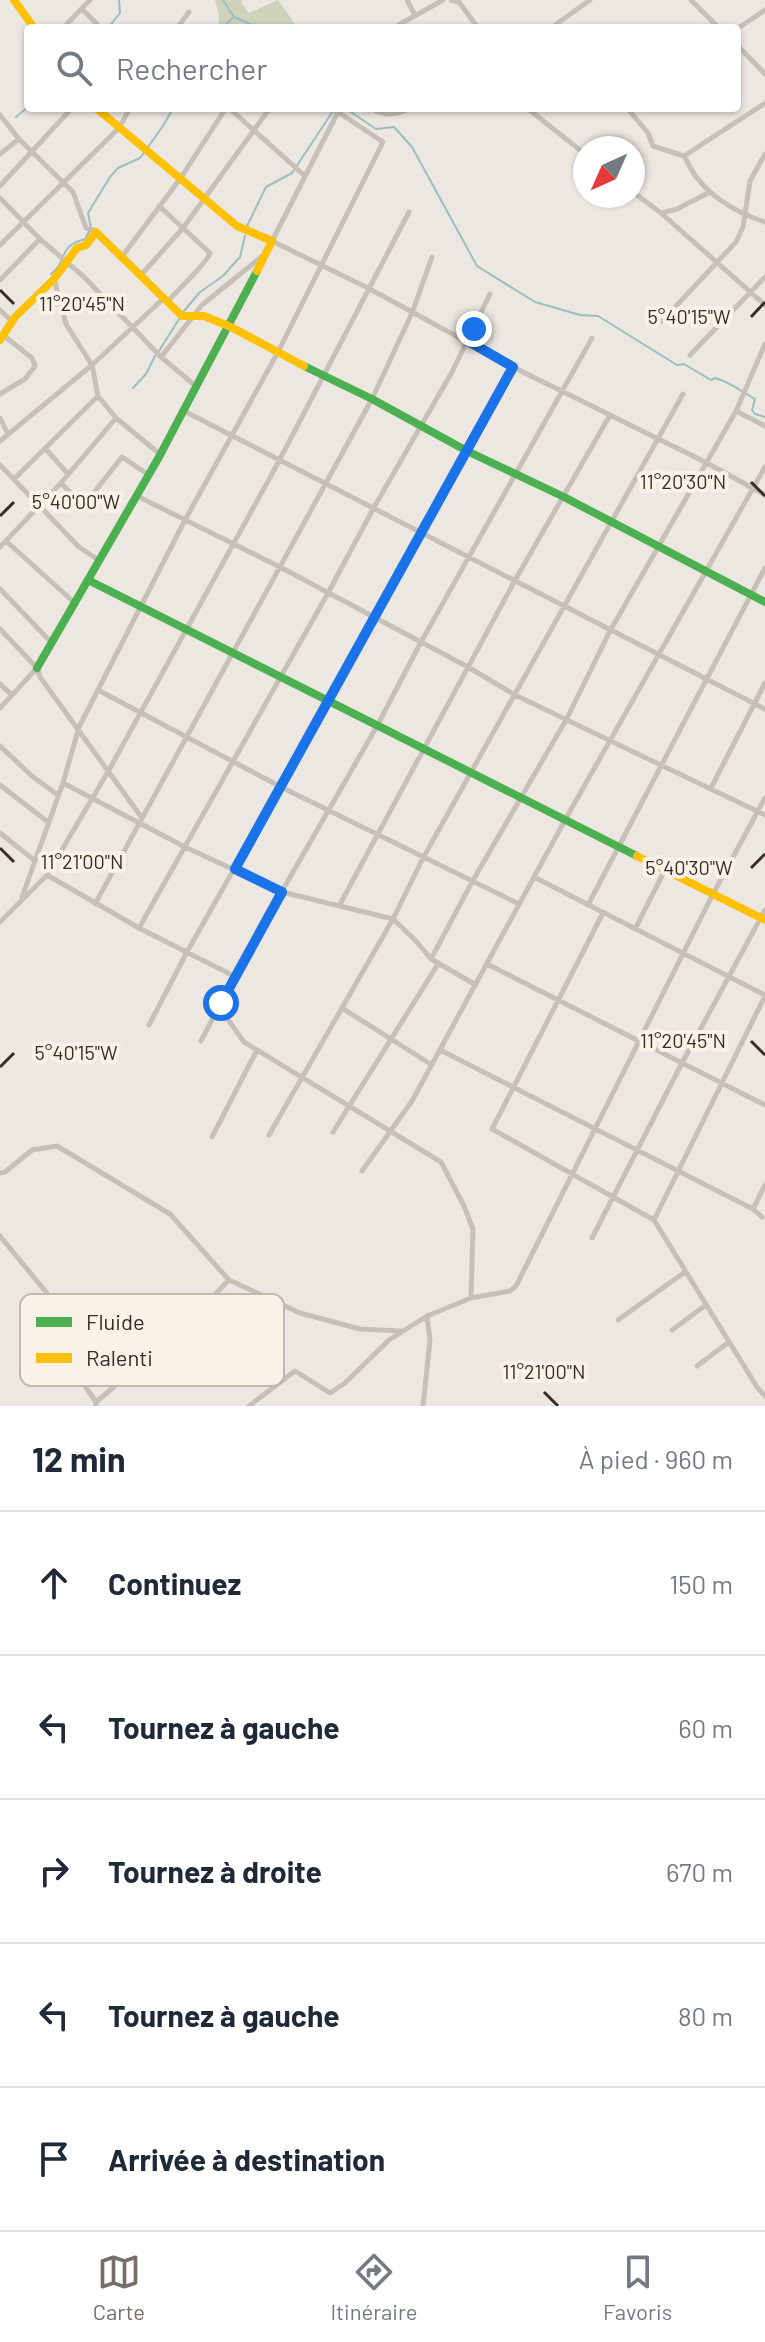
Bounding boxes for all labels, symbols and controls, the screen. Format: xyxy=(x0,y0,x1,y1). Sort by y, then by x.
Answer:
search box xyxy=(24,24,741,112)
icon: search xyxy=(52,46,96,90)
text: Rechercher xyxy=(116,50,267,86)
north arrow xyxy=(573,136,645,208)
text: 11°20'45"N xyxy=(39,291,125,315)
text: 5°40'15"W xyxy=(648,304,731,328)
route end xyxy=(456,311,492,347)
text: 11°20'30"N xyxy=(640,469,726,493)
text: 5°40'00"W xyxy=(32,489,121,513)
text: 11°21'00"N xyxy=(40,849,124,873)
text: 5°40'30"W xyxy=(645,855,733,879)
route start xyxy=(203,985,239,1021)
text: 11°20'45"N xyxy=(640,1028,726,1052)
text: 5°40'15"W xyxy=(35,1040,118,1064)
legend xyxy=(20,1294,284,1386)
text: Fluide xyxy=(86,1308,145,1334)
text: Ralenti xyxy=(86,1344,153,1370)
text: 11°21'00"N xyxy=(502,1359,586,1383)
text: 12 min xyxy=(32,1438,126,1479)
text: À pied · 960 m xyxy=(579,1443,733,1474)
icon: ahead xyxy=(32,1561,76,1605)
text: Continuez xyxy=(108,1565,241,1601)
text: 150 m xyxy=(669,1568,733,1599)
icon: left xyxy=(32,1705,76,1749)
text: Tournez à gauche xyxy=(108,1709,340,1745)
text: 60 m xyxy=(678,1712,733,1743)
icon: right xyxy=(32,1849,76,1893)
text: Tournez à droite xyxy=(108,1853,322,1889)
text: 670 m xyxy=(666,1856,733,1887)
icon: left xyxy=(32,1993,76,2037)
text: Tournez à gauche xyxy=(108,1997,340,2033)
text: 80 m xyxy=(678,2000,733,2031)
icon: arrive xyxy=(32,2137,76,2181)
text: Arrivée à destination xyxy=(108,2141,385,2177)
tab: Carte xyxy=(93,2250,145,2324)
tab: Itinéraire xyxy=(330,2250,418,2324)
tab: Favoris xyxy=(603,2250,672,2324)

